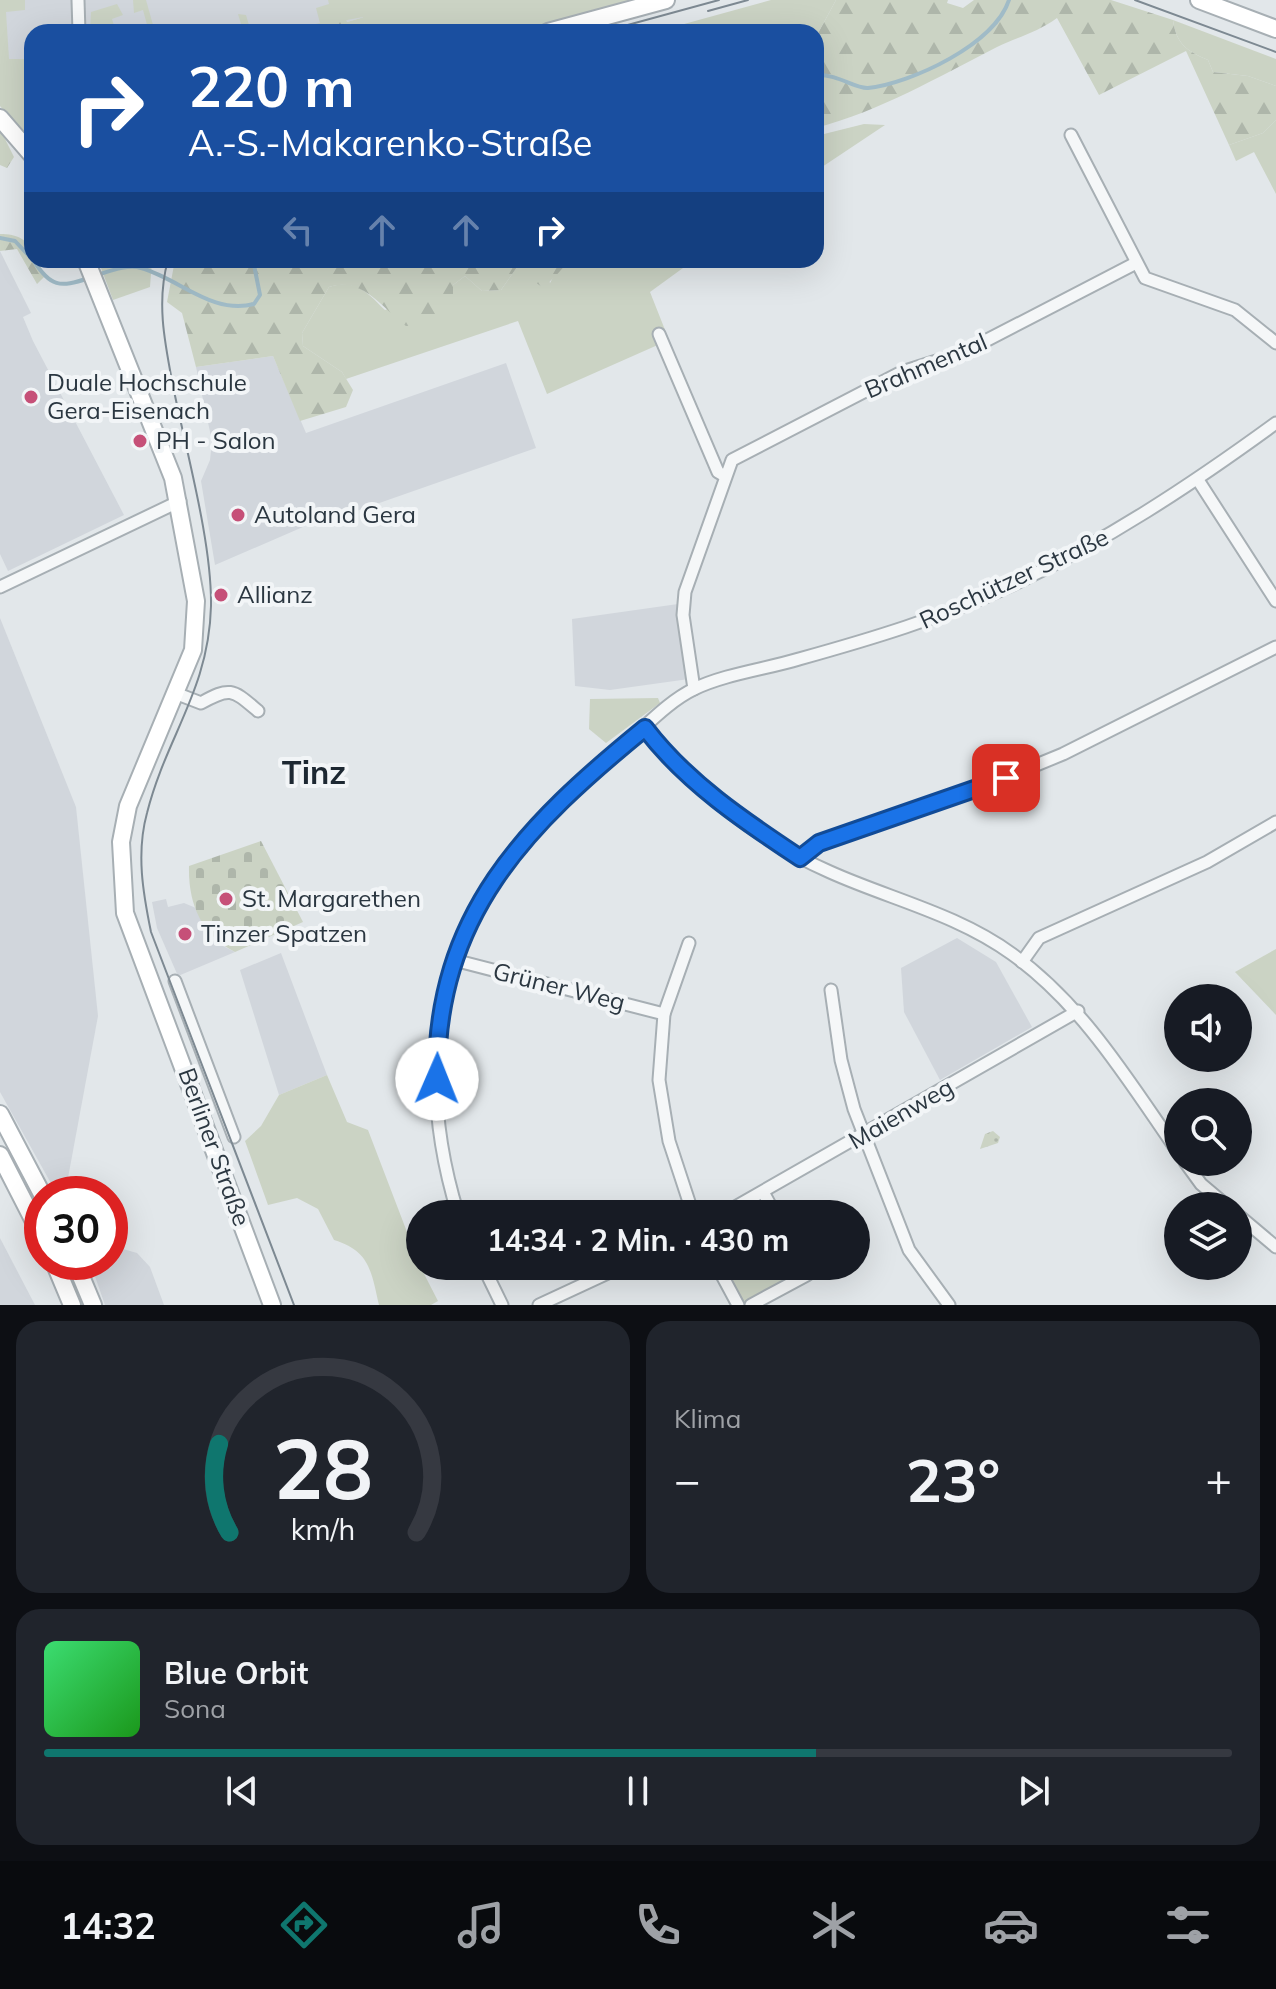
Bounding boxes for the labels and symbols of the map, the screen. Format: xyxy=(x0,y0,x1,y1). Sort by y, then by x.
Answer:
street label: Brahmental xyxy=(860,326,991,404)
place label: Duale Hochschule Gera-Eisenach xyxy=(47,367,247,425)
marker: Duale Hochschule Gera-Eisenach xyxy=(22,388,40,406)
place label: PH - Salon xyxy=(156,425,276,455)
marker: PH - Salon xyxy=(131,432,149,450)
place label: Autoland Gera xyxy=(254,499,416,529)
marker: Autoland Gera xyxy=(229,506,247,524)
street label: Roschützer Straße xyxy=(914,521,1113,635)
place label: Allianz xyxy=(237,579,313,609)
marker: Allianz xyxy=(212,586,230,604)
pin xyxy=(972,744,1040,812)
district label: Tinz xyxy=(282,752,346,792)
place label: St. Margarethen xyxy=(242,883,421,913)
marker: St. Margarethen xyxy=(217,890,235,908)
place label: Tinzer Spatzen xyxy=(201,918,367,948)
marker: Tinzer Spatzen xyxy=(176,925,194,943)
street label: Grüner Weg xyxy=(490,955,628,1017)
position arrow xyxy=(395,1037,479,1121)
street label: Berliner Straße xyxy=(172,1063,257,1230)
street label: Maienweg xyxy=(843,1071,958,1155)
speed limit sign: 30 xyxy=(24,1176,128,1280)

